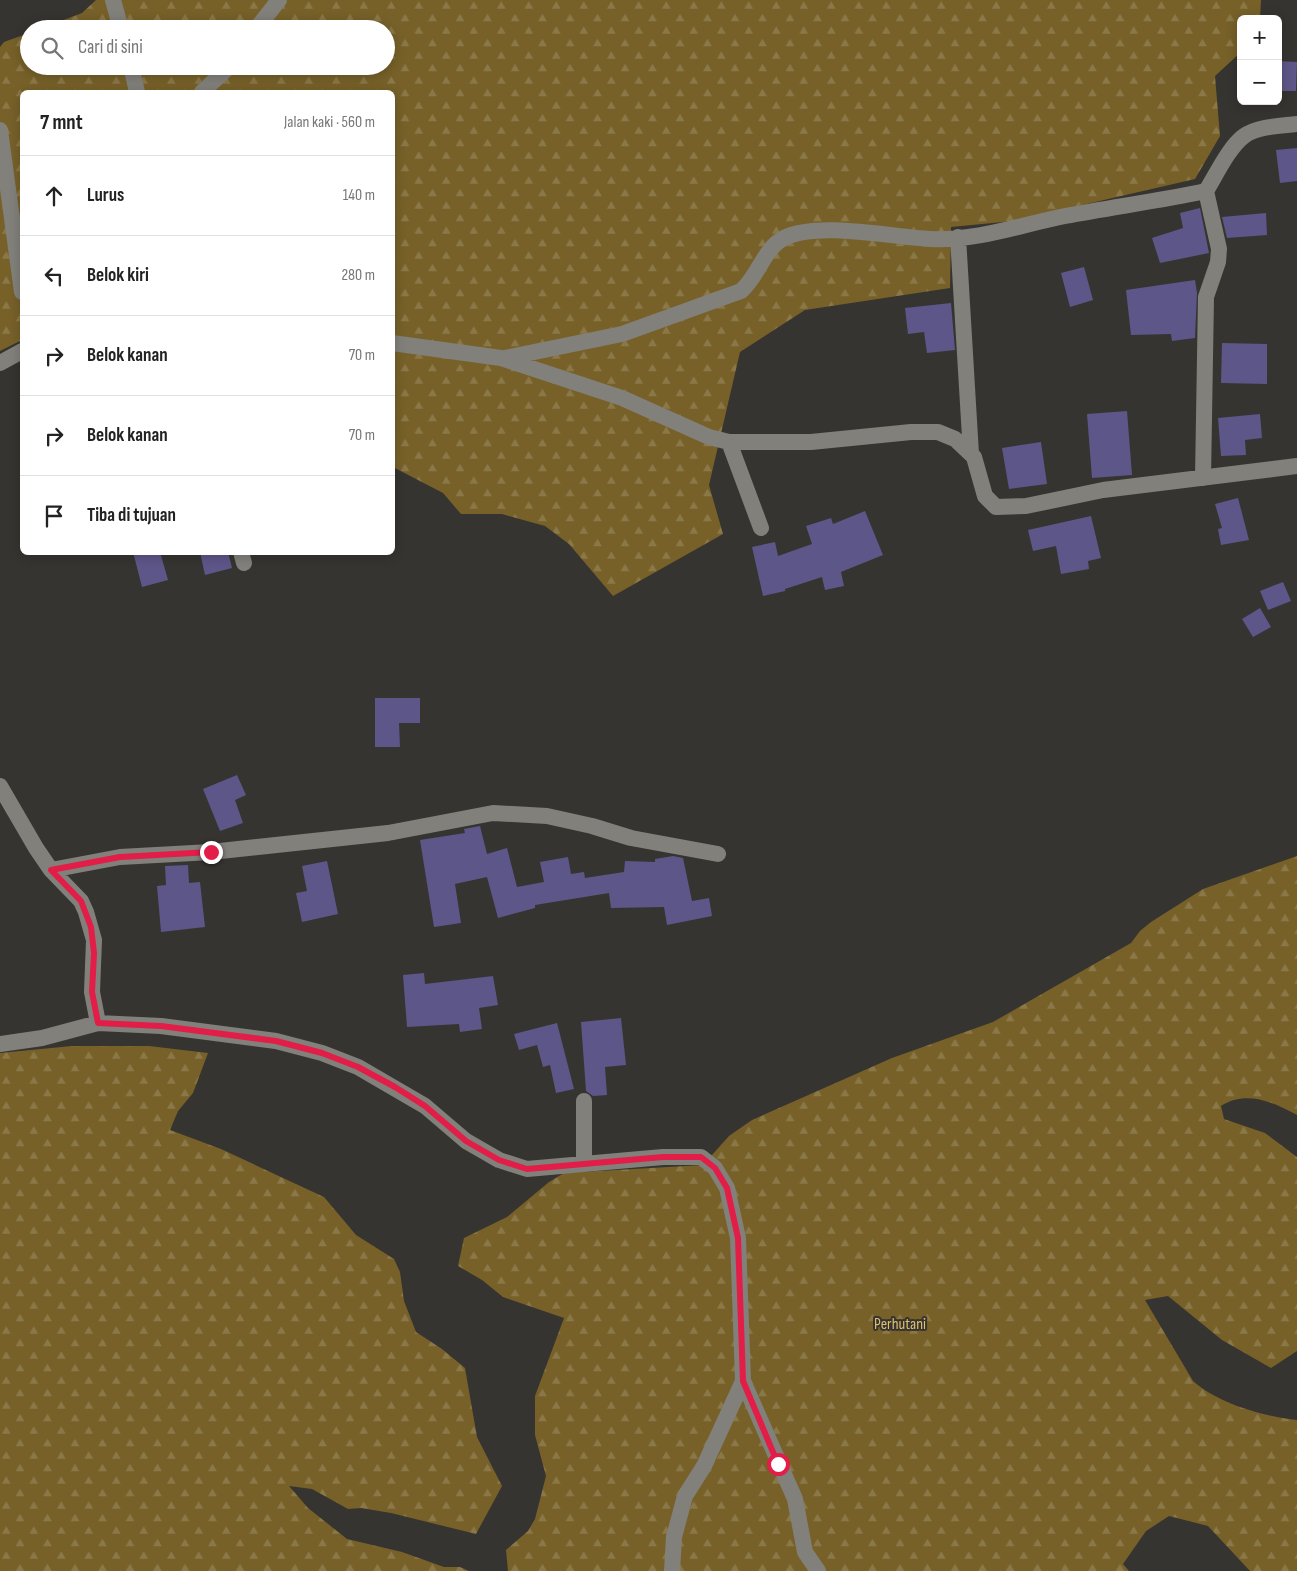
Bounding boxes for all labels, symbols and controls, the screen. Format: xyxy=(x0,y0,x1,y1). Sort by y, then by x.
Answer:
map controls xyxy=(1237,15,1282,105)
button: + xyxy=(1237,15,1282,60)
search box xyxy=(20,20,395,75)
icon: search xyxy=(38,34,66,62)
text: Cari di sini xyxy=(78,36,143,59)
button: − xyxy=(1237,60,1282,105)
text: 7 mnt xyxy=(40,110,83,135)
text: Jalan kaki · 560 m xyxy=(284,113,375,132)
icon: ahead xyxy=(40,182,68,210)
text: Lurus xyxy=(87,184,124,207)
text: 140 m xyxy=(343,186,375,205)
icon: left xyxy=(40,262,68,290)
text: Belok kiri xyxy=(87,264,149,287)
text: 280 m xyxy=(341,266,375,285)
icon: right xyxy=(40,342,68,370)
text: Belok kanan xyxy=(87,344,168,367)
text: 70 m xyxy=(349,346,375,365)
icon: right xyxy=(40,422,68,450)
text: Belok kanan xyxy=(87,424,168,447)
text: 70 m xyxy=(349,426,375,445)
icon: arrive xyxy=(40,502,68,530)
text: Tiba di tujuan xyxy=(87,504,176,527)
route end xyxy=(200,841,223,864)
park label: Perhutani xyxy=(874,1315,926,1334)
route start xyxy=(767,1453,790,1476)

